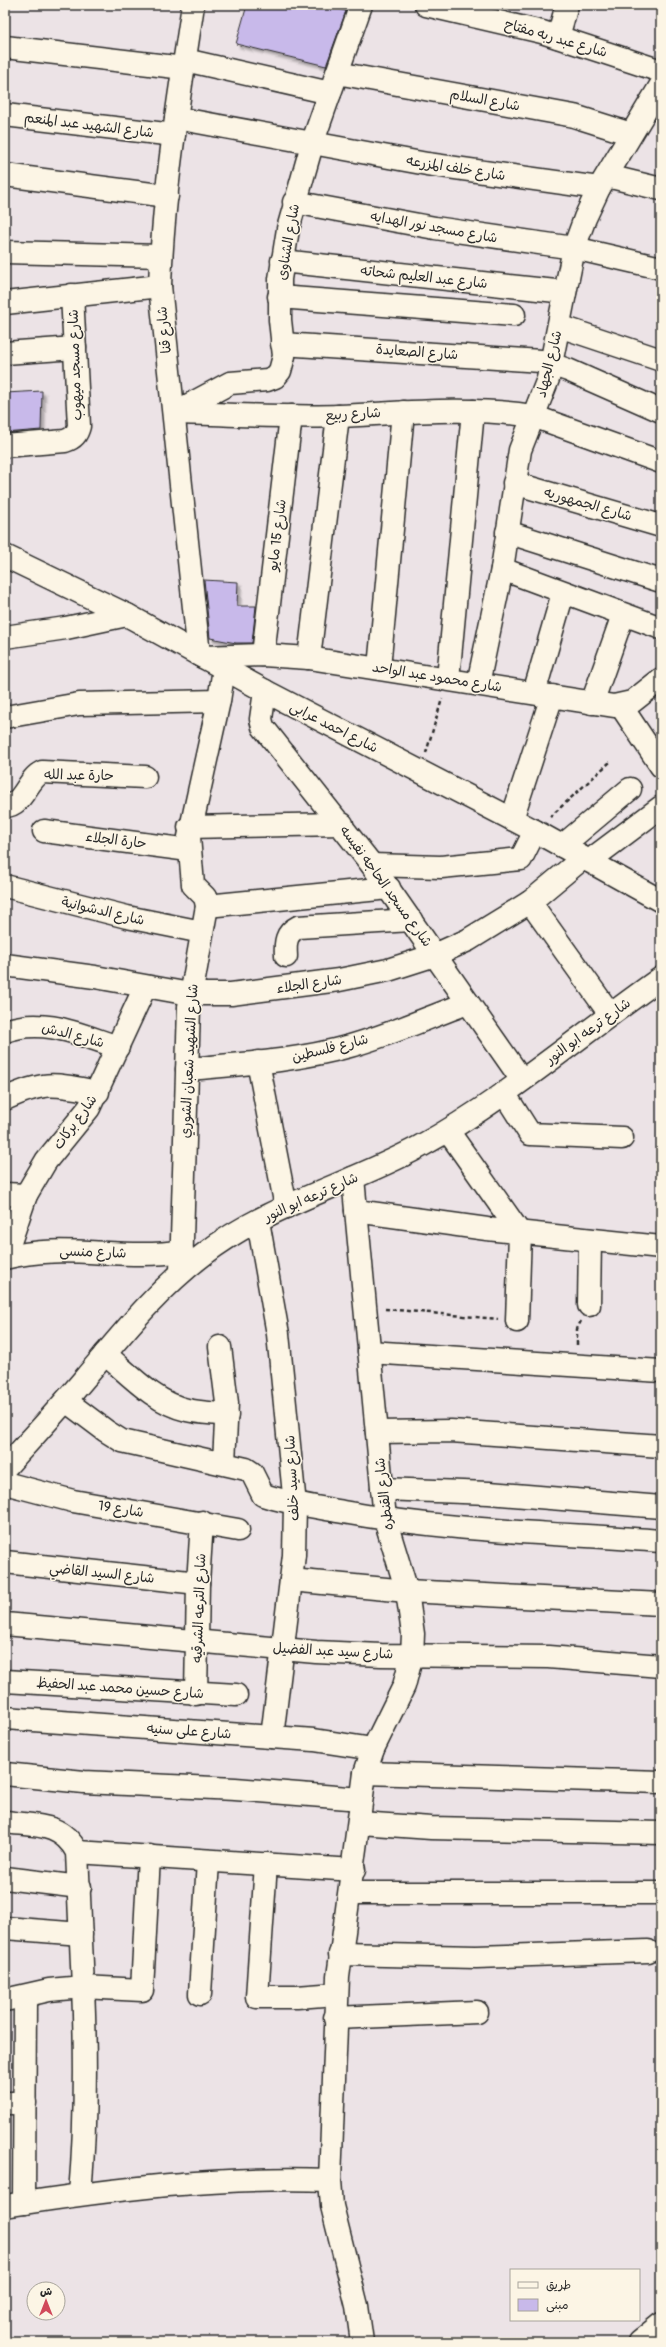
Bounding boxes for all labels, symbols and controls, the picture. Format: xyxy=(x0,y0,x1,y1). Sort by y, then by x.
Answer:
street label: شارع عبد ربه مفتاح xyxy=(502,15,609,62)
street label: شارع السلام xyxy=(448,85,521,116)
street label: شارع الشهيد عبد المنعم xyxy=(23,109,155,143)
street label: شارع خلف المزرعه xyxy=(405,152,507,185)
street label: شارع الشناوى xyxy=(273,202,304,282)
street label: شارع مسجد نور الهدايه xyxy=(369,207,499,248)
street label: شارع عبد العليم شحاته xyxy=(359,262,488,294)
street label: شارع قنا xyxy=(153,306,176,354)
street label: شارع مسجد ميهوب xyxy=(65,309,86,421)
street label: شارع الجهاد xyxy=(532,329,567,400)
street label: شارع الصعايدة xyxy=(375,341,459,364)
street label: شارع ربيع xyxy=(325,404,381,426)
street label: شارع الجمهوريه xyxy=(542,483,634,526)
street label: شارع 15 مايو xyxy=(264,498,291,573)
street label: شارع محمود عبد الواحد xyxy=(371,658,503,697)
street label: شارع احمد عرابى xyxy=(287,698,381,757)
street label: حارة عبد الله xyxy=(44,766,114,784)
street label: شارع مسجد الحاجه نفيسه xyxy=(335,822,436,951)
street label: حارة الجلاء xyxy=(84,828,148,852)
street label: شارع الدشوانية xyxy=(60,893,146,930)
street label: شارع الجلاء xyxy=(275,971,343,998)
street label: شارع الشهيد شعبان الشوري xyxy=(176,983,204,1139)
street label: شارع ترعه ابو النور xyxy=(541,994,635,1069)
street label: شارع الدش xyxy=(40,1018,106,1052)
street label: شارع فلسطين xyxy=(290,1030,370,1067)
street label: شارع بركات xyxy=(49,1091,101,1153)
street label: شارع ترعه ابو النور xyxy=(260,1169,361,1227)
street label: شارع منسى xyxy=(59,1242,127,1263)
street label: شارع سيد خلف xyxy=(281,1435,304,1521)
street label: شارع القنطره xyxy=(371,1457,398,1531)
street label: شارع 19 xyxy=(97,1497,145,1522)
street label: شارع الترعه الشرقيه xyxy=(189,1553,210,1663)
street label: شارع السيد القاضي xyxy=(48,1559,155,1591)
street label: شارع سيد عبد الفضيل xyxy=(272,1639,394,1664)
street label: شارع حسين محمد عبد الحفيظ xyxy=(36,1674,204,1703)
street label: شارع على سنيه xyxy=(146,1720,232,1743)
legend xyxy=(510,2269,640,2321)
text: طريق xyxy=(546,2278,571,2293)
north arrow xyxy=(26,2281,66,2321)
text: ش xyxy=(40,2285,52,2298)
text: مبنى xyxy=(546,2298,569,2313)

